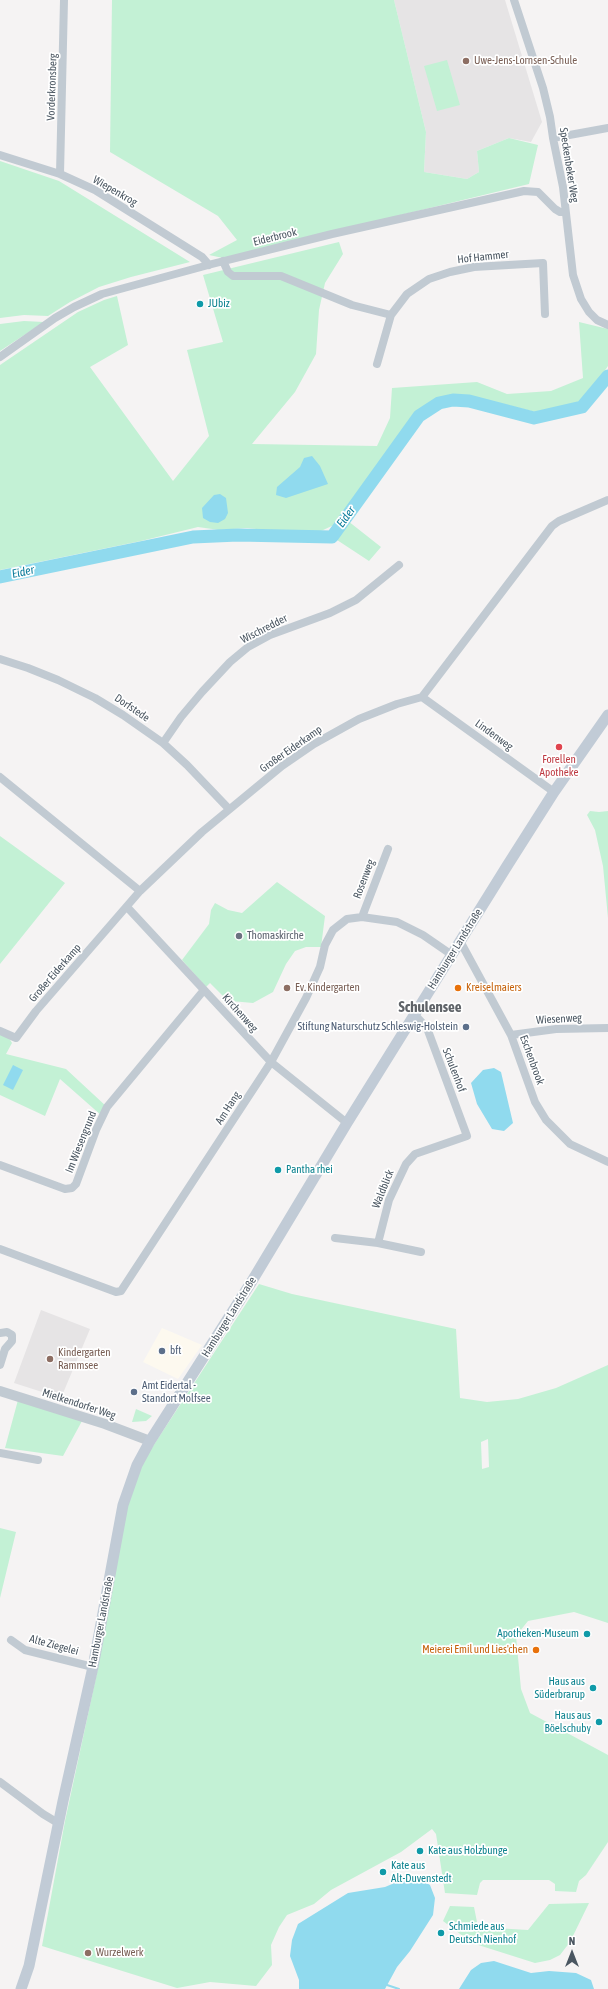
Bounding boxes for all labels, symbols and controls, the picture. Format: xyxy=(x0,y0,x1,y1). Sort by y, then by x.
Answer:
street label: Vorderkronsberg xyxy=(44,53,60,121)
place label: Uwe-Jens-Lornsen-Schule xyxy=(474,54,577,68)
marker: Uwe-Jens-Lornsen-Schule xyxy=(461,56,471,66)
street label: Speckenbeker Weg xyxy=(557,127,581,203)
street label: Wiepenkrog xyxy=(90,173,140,209)
street label: Eiderbrook xyxy=(252,225,298,249)
street label: Hof Hammer xyxy=(457,248,509,266)
place label: JUbiz xyxy=(208,297,230,311)
marker: JUbiz xyxy=(195,299,205,309)
water label: Eider xyxy=(334,504,358,530)
water label: Eider xyxy=(10,563,36,581)
street label: Wischredder xyxy=(238,612,290,646)
street label: Dorfstede xyxy=(112,691,152,725)
street label: Lindenweg xyxy=(472,717,516,753)
street label: Großer Eiderkamp xyxy=(257,723,325,775)
marker: Forellen Apotheke xyxy=(554,742,564,752)
place label: Forellen Apotheke xyxy=(540,753,578,779)
street label: Rosenweg xyxy=(350,857,378,901)
street label: Hamburger Landstraße xyxy=(425,906,485,992)
place label: Thomaskirche xyxy=(247,929,304,943)
marker: Thomaskirche xyxy=(234,931,244,941)
street label: Großer Eiderkamp xyxy=(26,941,84,1005)
place label: Ev. Kindergarten xyxy=(295,981,360,995)
place label: Kreiselmaiers xyxy=(466,981,522,995)
marker: Ev. Kindergarten xyxy=(282,983,292,993)
marker: Kreiselmaiers xyxy=(453,983,463,993)
street label: Kirchenweg xyxy=(219,991,261,1035)
district label: Schulensee xyxy=(398,998,462,1016)
street label: Wiesenweg xyxy=(536,1011,582,1027)
place label: Stiftung Naturschutz Schleswig-Holstein xyxy=(297,1020,458,1034)
marker: Stiftung Naturschutz Schleswig-Holstein xyxy=(461,1022,471,1032)
street label: Eschenbrook xyxy=(517,1033,547,1087)
street label: Schulenhof xyxy=(440,1046,468,1094)
street label: Am Hang xyxy=(213,1089,243,1127)
street label: Im Wiesengrund xyxy=(63,1109,99,1175)
place label: Pantha rhei xyxy=(286,1163,333,1177)
marker: Pantha rhei xyxy=(273,1165,283,1175)
street label: Waldblick xyxy=(369,1168,397,1210)
street label: Hamburger Landstraße xyxy=(199,1274,259,1360)
place label: bft xyxy=(170,1344,181,1358)
place label: Kindergarten Rammsee xyxy=(58,1346,111,1372)
marker: bft xyxy=(157,1346,167,1356)
marker: Kindergarten Rammsee xyxy=(45,1354,55,1364)
place label: Amt Eidertal - Standort Molfsee xyxy=(142,1379,211,1405)
street label: Mielkendorfer Weg xyxy=(41,1386,117,1422)
marker: Amt Eidertal - Standort Molfsee xyxy=(129,1387,139,1397)
street label: Hamburger Landstraße xyxy=(86,1575,116,1669)
place label: Apotheken-Museum xyxy=(497,1627,579,1641)
marker: Apotheken-Museum xyxy=(582,1629,592,1639)
street label: Alte Ziegelei xyxy=(28,1632,80,1658)
place label: Meierei Emil und Lies'chen xyxy=(422,1643,528,1657)
marker: Meierei Emil und Lies'chen xyxy=(531,1645,541,1655)
place label: Haus aus Süderbrarup xyxy=(534,1675,585,1701)
marker: Haus aus Süderbrarup xyxy=(588,1683,598,1693)
place label: Haus aus Böelschuby xyxy=(544,1709,591,1735)
marker: Haus aus Böelschuby xyxy=(594,1717,604,1727)
place label: Kate aus Holzbunge xyxy=(428,1844,507,1858)
marker: Kate aus Holzbunge xyxy=(415,1846,425,1856)
place label: Kate aus Alt-Duvenstedt xyxy=(391,1859,452,1885)
marker: Kate aus Alt-Duvenstedt xyxy=(378,1867,388,1877)
place label: Schmiede aus Deutsch Nienhof xyxy=(449,1920,516,1946)
marker: Schmiede aus Deutsch Nienhof xyxy=(436,1928,446,1938)
north arrow xyxy=(552,1933,592,1973)
text: N xyxy=(569,1935,575,1947)
place label: Wurzelwerk xyxy=(96,1946,144,1960)
marker: Wurzelwerk xyxy=(83,1948,93,1958)

